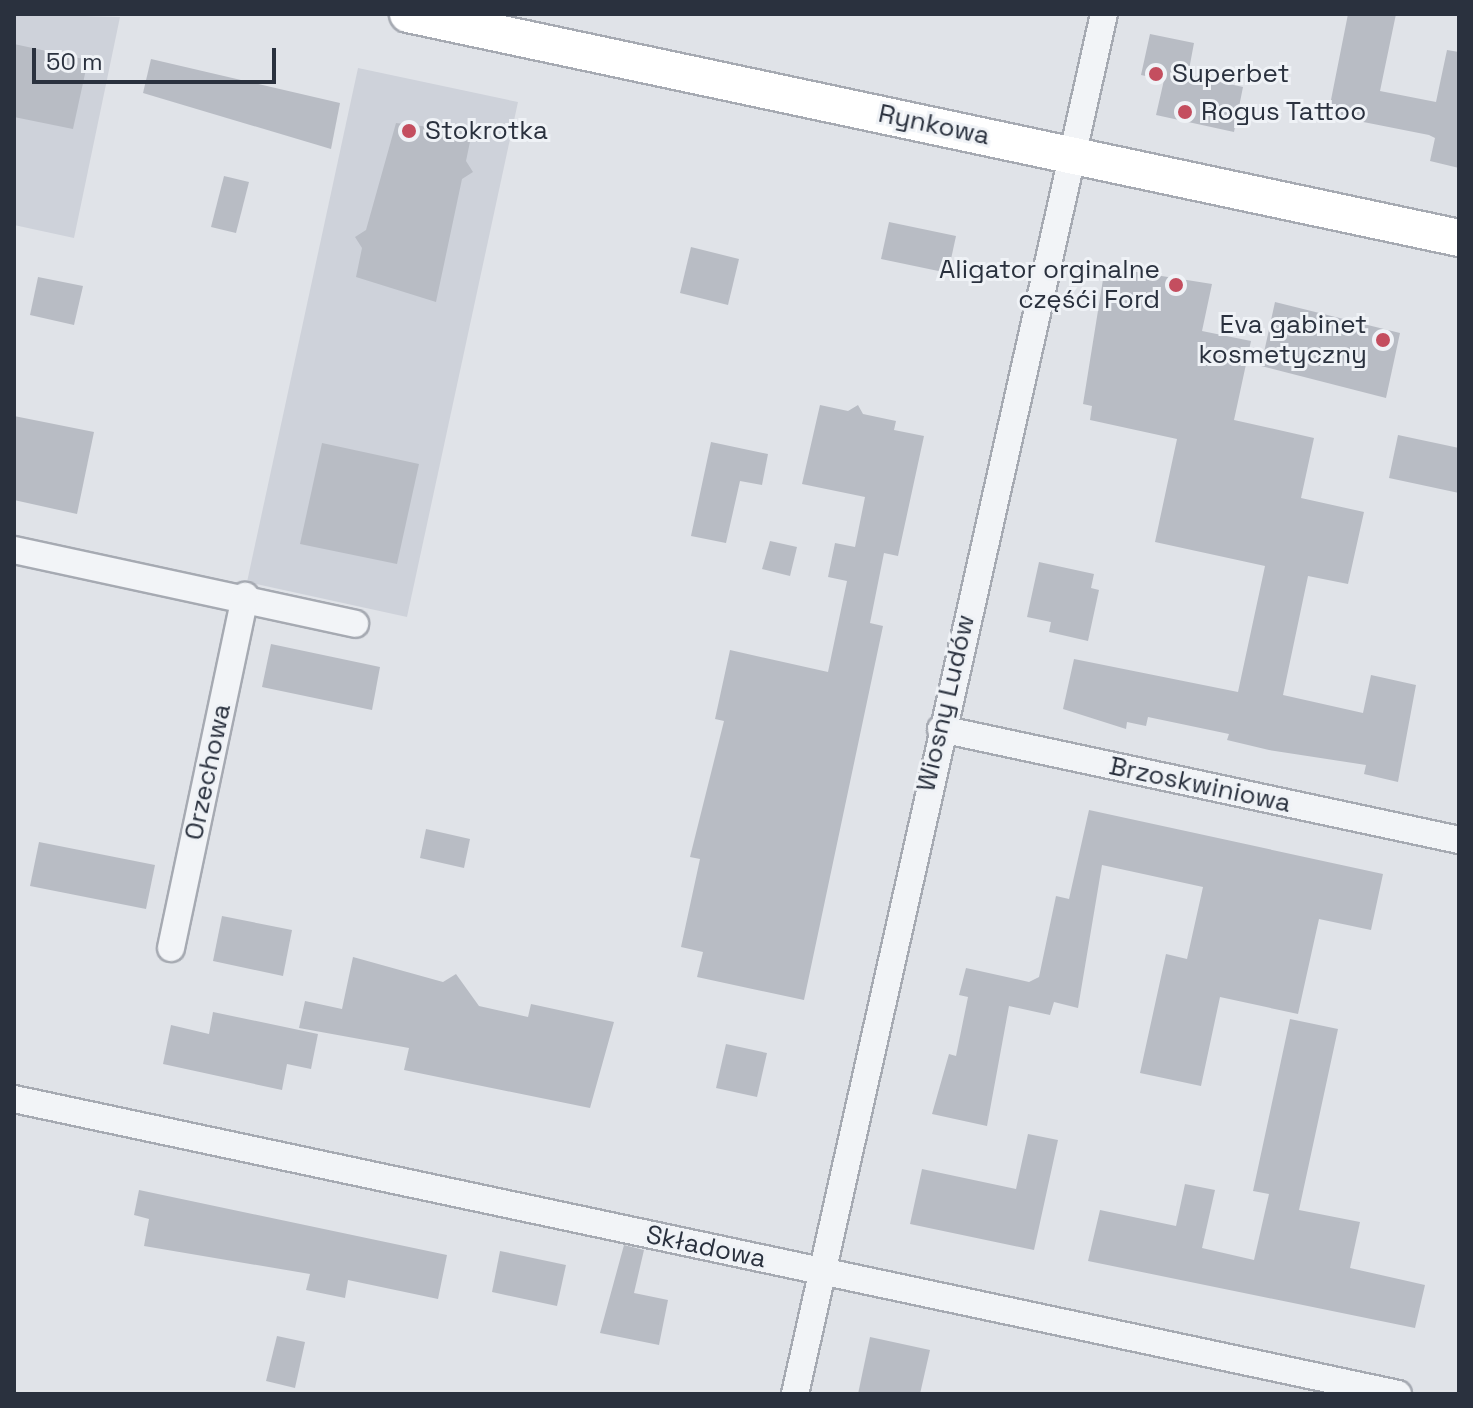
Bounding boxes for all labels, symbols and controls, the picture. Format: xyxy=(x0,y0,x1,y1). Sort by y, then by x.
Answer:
scale bar xyxy=(36,32,280,82)
text: 50 m xyxy=(46,46,103,77)
place label: Superbet xyxy=(1172,58,1289,90)
marker: Superbet xyxy=(1147,65,1165,83)
place label: Rogus Tattoo xyxy=(1201,96,1367,128)
street label: Rynkowa xyxy=(876,98,992,152)
marker: Rogus Tattoo xyxy=(1176,103,1194,121)
place label: Stokrotka xyxy=(425,115,548,147)
marker: Stokrotka xyxy=(400,122,418,140)
place label: Aligator orginalne częśći Ford xyxy=(939,254,1160,316)
marker: Aligator orginalne częśći Ford xyxy=(1167,276,1185,294)
place label: Eva gabinet kosmetyczny xyxy=(1199,309,1367,370)
marker: Eva gabinet kosmetyczny xyxy=(1374,331,1392,349)
street label: Wiosny Ludów xyxy=(910,612,982,794)
street label: Orzechowa xyxy=(178,701,238,843)
street label: Brzoskwiniowa xyxy=(1106,751,1294,819)
street label: Składowa xyxy=(643,1219,769,1275)

